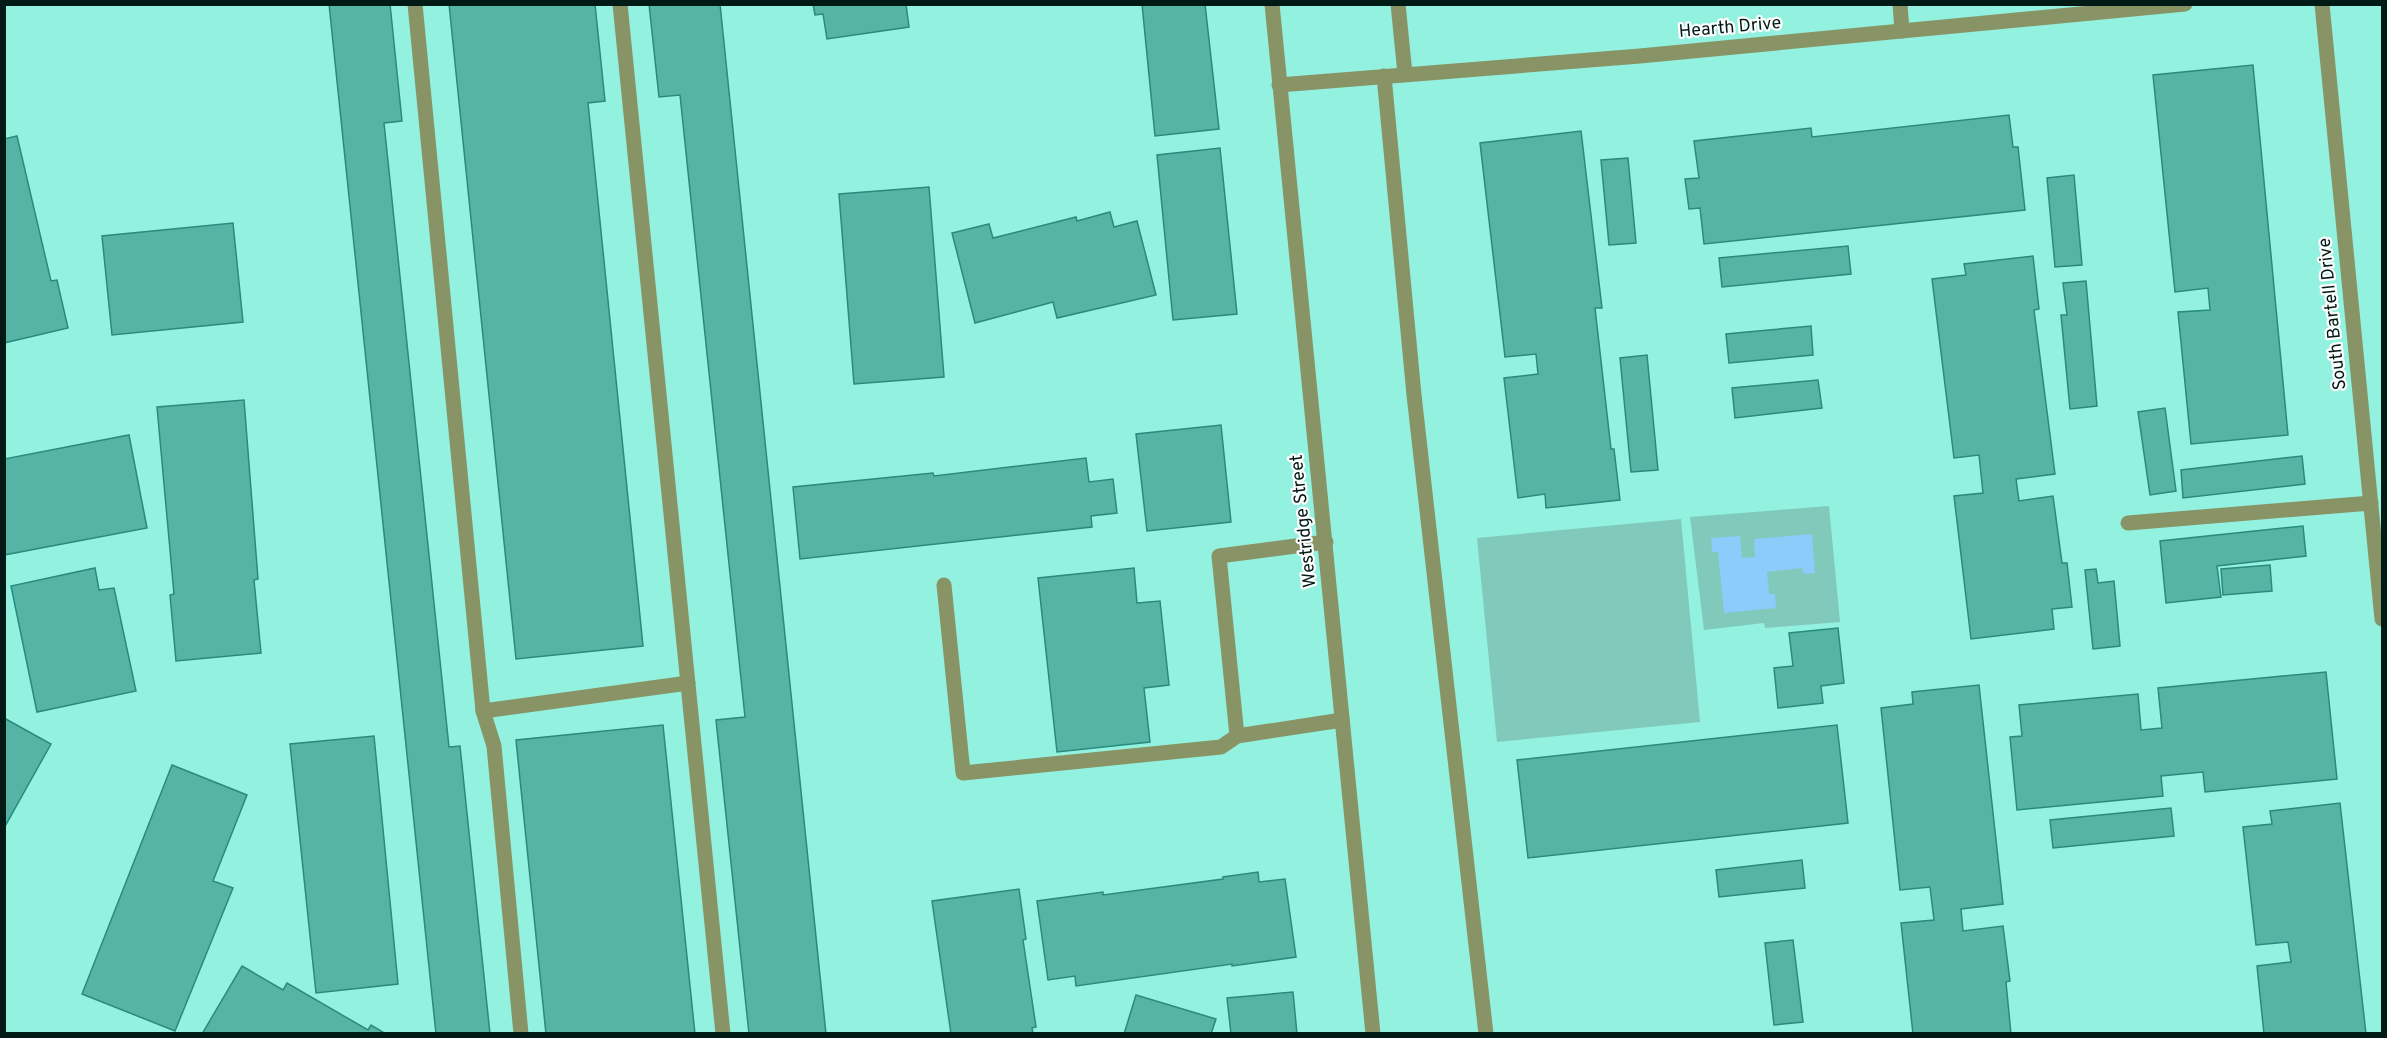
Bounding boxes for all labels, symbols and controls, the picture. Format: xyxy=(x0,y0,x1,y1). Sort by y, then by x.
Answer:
street label: Hearth Drive xyxy=(1678,12,1782,44)
street label: South Bartell Drive xyxy=(2314,237,2352,391)
street label: Westridge Street xyxy=(1286,453,1322,589)

